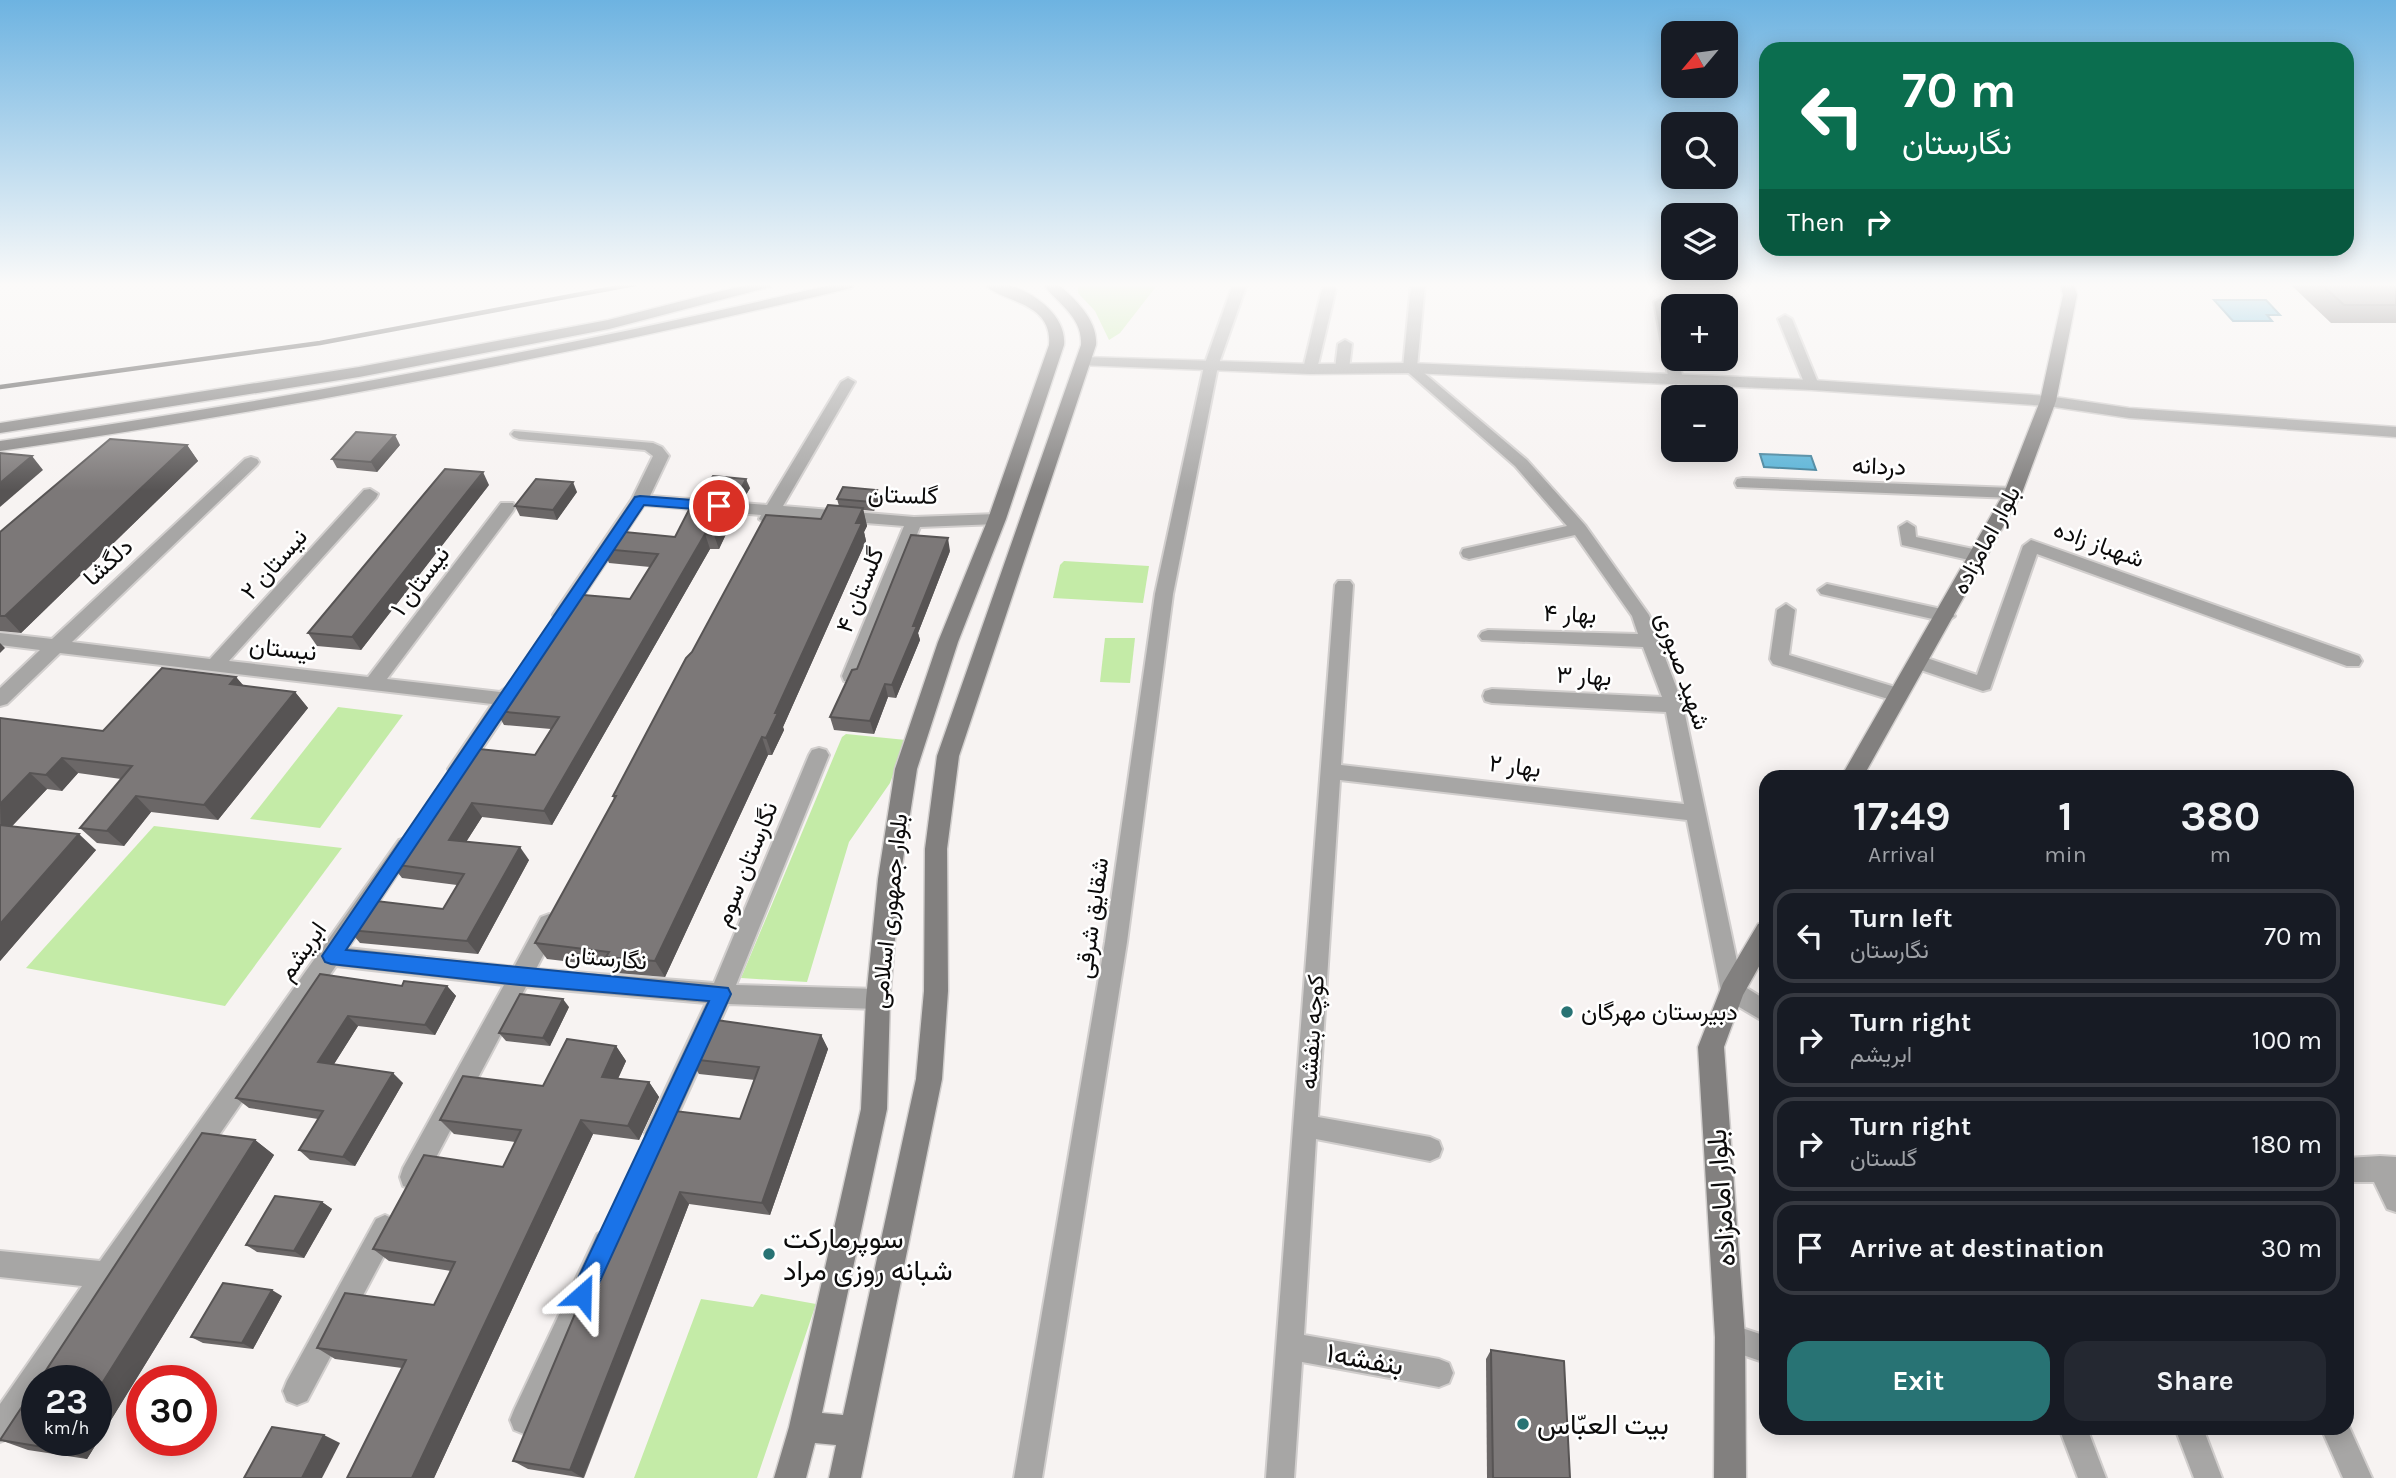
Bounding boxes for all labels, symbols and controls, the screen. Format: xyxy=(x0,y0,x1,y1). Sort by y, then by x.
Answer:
north arrow xyxy=(1661,21,1738,98)
map controls xyxy=(1661,21,1738,462)
text: 70 m xyxy=(1902,62,2016,119)
icon: left xyxy=(1787,70,1878,161)
button: search xyxy=(1661,112,1738,189)
text: نگارستان xyxy=(1902,125,2012,162)
button: layers xyxy=(1661,203,1738,280)
icon: right xyxy=(1859,203,1897,241)
text: Then xyxy=(1787,207,1845,238)
button: + xyxy=(1661,294,1738,371)
button: − xyxy=(1661,385,1738,462)
street label: دردانه xyxy=(1851,451,1907,482)
pin xyxy=(689,476,749,536)
street label: گلستان xyxy=(867,480,939,510)
street label: بلوار امامزاده xyxy=(1946,481,2027,599)
icon: arrive xyxy=(700,487,738,525)
street label: شهباز زاده xyxy=(2050,515,2148,574)
street label: نیستان ۲ xyxy=(235,523,313,605)
street label: دلگشا xyxy=(78,532,138,592)
street label: نیستان ۱ xyxy=(385,541,455,621)
street label: گلستان ۴ xyxy=(830,543,890,637)
street label: بهار ۴ xyxy=(1543,599,1597,630)
street label: شهید صبوری xyxy=(1649,609,1716,734)
street label: نیستان xyxy=(248,632,318,666)
street label: بهار ۳ xyxy=(1556,661,1612,692)
street label: بهار ۲ xyxy=(1487,749,1542,784)
text: 17:49 xyxy=(1853,791,1951,841)
text: 1 xyxy=(2058,791,2073,841)
text: 380 xyxy=(2180,791,2260,841)
street label: نگارستان سوم xyxy=(708,798,786,931)
street label: بلوار جمهوری اسلامی xyxy=(865,812,914,1010)
text: Arrival xyxy=(1868,841,1935,868)
text: min xyxy=(2044,841,2087,868)
text: m xyxy=(2210,841,2231,868)
street label: شقایق شرقی xyxy=(1070,856,1115,980)
text: Turn left xyxy=(1850,903,1952,934)
street label: ابریشم xyxy=(272,916,334,987)
icon: left xyxy=(1791,917,1829,955)
text: 70 m xyxy=(2264,921,2322,952)
text: نگارستان xyxy=(1850,937,1929,964)
street label: نگارستان xyxy=(564,940,648,977)
street label: کوچه بنفشه xyxy=(1294,973,1332,1091)
place label: دبیرستان مهرگان xyxy=(1581,998,1738,1027)
marker: دبیرستان مهرگان xyxy=(1559,1004,1575,1020)
text: Turn right xyxy=(1850,1007,1971,1038)
icon: right xyxy=(1791,1021,1829,1059)
text: 100 m xyxy=(2252,1025,2322,1056)
text: ابریشم xyxy=(1850,1041,1912,1068)
text: Turn right xyxy=(1850,1111,1971,1142)
icon: right xyxy=(1791,1125,1829,1163)
street label: بلوار امامزاده xyxy=(1700,1128,1743,1268)
text: 180 m xyxy=(2252,1129,2322,1160)
text: گلستان xyxy=(1850,1145,1917,1172)
place label: سوپرمارکت شبانه روزی مراد xyxy=(783,1222,953,1288)
icon: arrive xyxy=(1791,1229,1829,1267)
text: Arrive at destination xyxy=(1850,1233,2104,1264)
text: 30 m xyxy=(2261,1233,2322,1264)
marker: سوپرمارکت شبانه روزی مراد xyxy=(761,1246,777,1262)
position arrow xyxy=(545,1258,619,1332)
street label: بنفشه۱ xyxy=(1324,1336,1406,1382)
button: Exit xyxy=(1787,1341,2050,1421)
button: Share xyxy=(2064,1341,2326,1421)
speed limit sign: 30 xyxy=(126,1365,217,1456)
text: 23 xyxy=(45,1381,88,1422)
place label: بیت العبّاس xyxy=(1537,1408,1669,1441)
marker: بیت العبّاس xyxy=(1515,1416,1531,1432)
text: km/h xyxy=(44,1417,89,1439)

